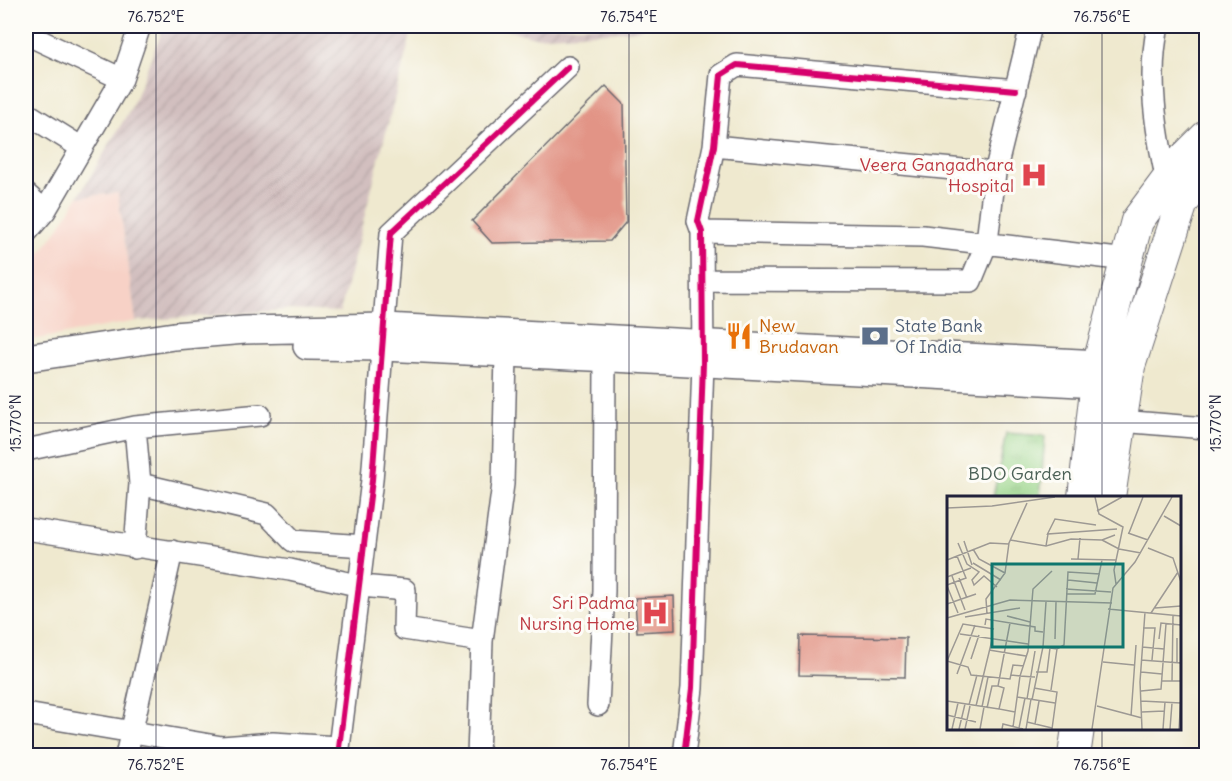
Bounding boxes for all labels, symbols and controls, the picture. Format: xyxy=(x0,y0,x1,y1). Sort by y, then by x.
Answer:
text: 76.752°E xyxy=(128,7,185,26)
text: 76.754°E xyxy=(600,7,658,26)
text: 76.756°E xyxy=(1073,7,1131,26)
place label: Veera Gangadhara Hospital xyxy=(860,153,1014,197)
hospital icon: Veera Gangadhara Hospital xyxy=(1019,160,1049,190)
place label: New Brudavan xyxy=(759,314,839,358)
place label: State Bank Of India xyxy=(895,314,983,358)
restaurant icon: New Brudavan xyxy=(724,321,754,351)
bank icon: State Bank Of India xyxy=(860,321,890,351)
text: 15.770°N xyxy=(6,394,25,452)
text: 15.770°N xyxy=(1206,394,1225,452)
park label: BDO Garden xyxy=(968,462,1072,485)
inset map xyxy=(947,496,1181,730)
place label: Sri Padma Nursing Home xyxy=(519,591,635,635)
hospital icon: Sri Padma Nursing Home xyxy=(640,598,670,628)
text: 76.752°E xyxy=(128,755,185,774)
text: 76.754°E xyxy=(600,755,658,774)
text: 76.756°E xyxy=(1073,755,1131,774)

